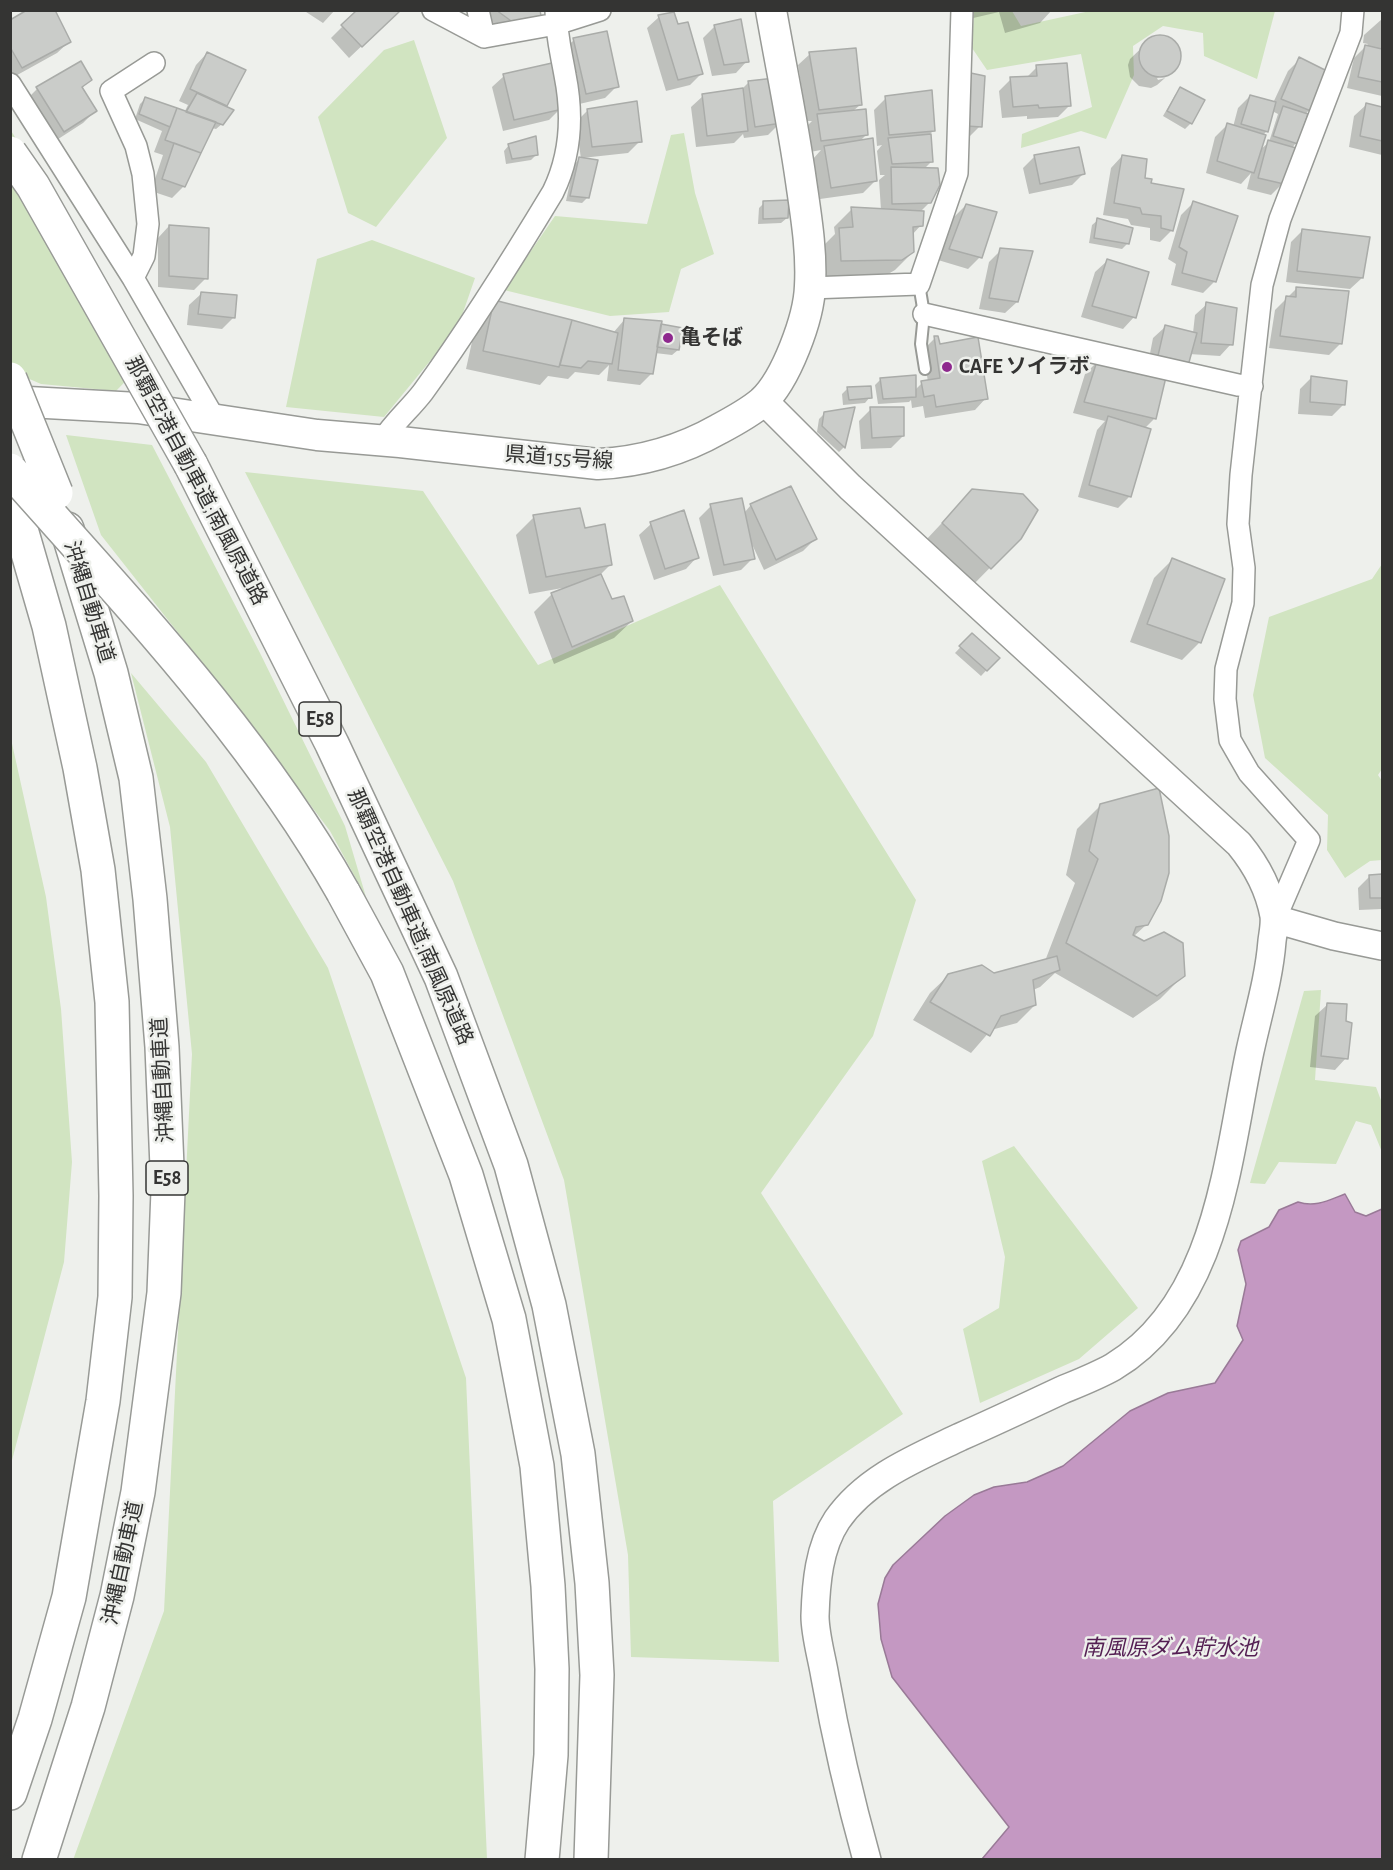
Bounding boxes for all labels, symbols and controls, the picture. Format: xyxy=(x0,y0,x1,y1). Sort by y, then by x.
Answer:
place label: 亀そば xyxy=(680,325,743,351)
marker: 亀そば xyxy=(661,331,675,345)
street label: 那覇空港自動車道;南風原道路 xyxy=(120,352,272,610)
place label: CAFE ソイラボ xyxy=(959,354,1090,380)
marker: CAFE ソイラボ xyxy=(940,360,954,374)
street label: 県道155号線 xyxy=(504,442,614,474)
street label: 沖縄自動車道 xyxy=(59,538,119,666)
road number: E58 xyxy=(299,702,341,736)
street label: 那覇空港自動車道;南風原道路 xyxy=(342,785,478,1049)
street label: 沖縄自動車道 xyxy=(147,1016,179,1144)
road number: E58 xyxy=(146,1161,188,1195)
street label: 沖縄自動車道 xyxy=(98,1499,148,1627)
water label: 南風原ダム貯水池 xyxy=(1082,1635,1258,1661)

